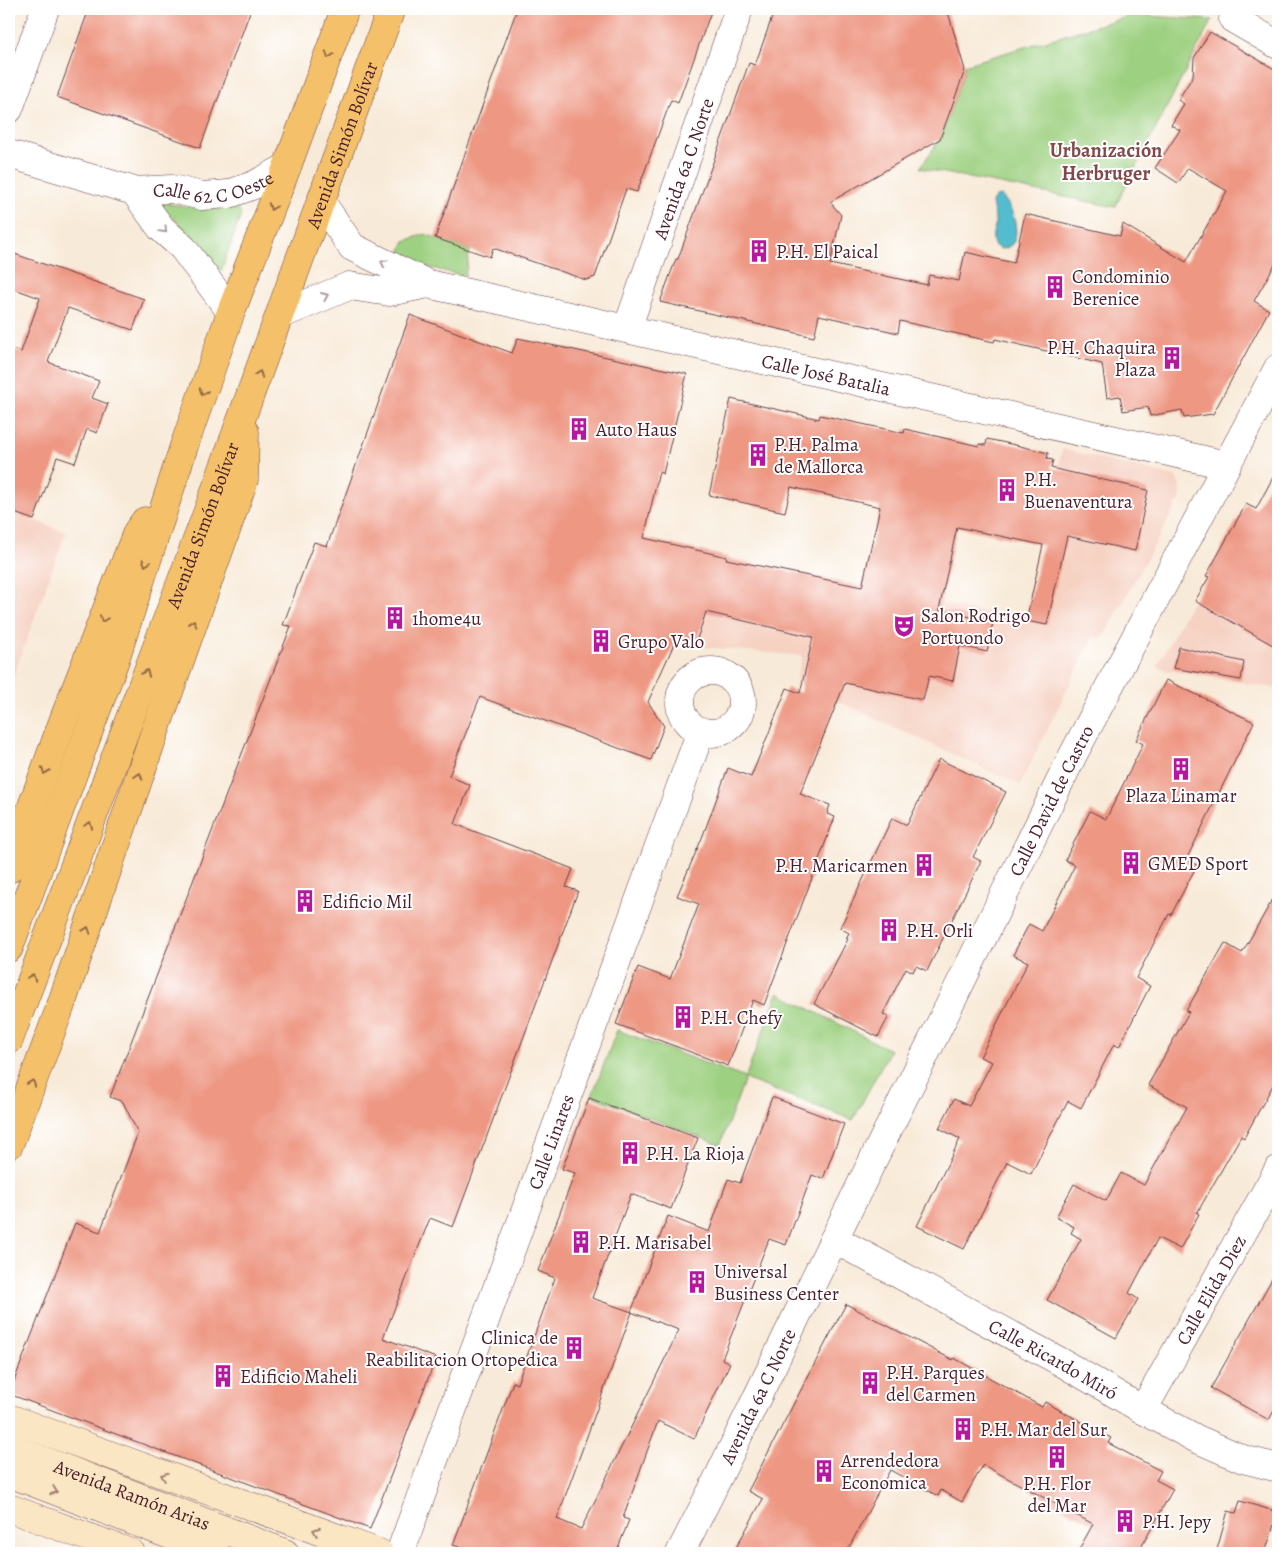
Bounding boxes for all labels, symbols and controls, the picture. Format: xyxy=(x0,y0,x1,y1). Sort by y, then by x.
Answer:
one-way arrow xyxy=(325,50,335,58)
street label: Avenida Simón Bolívar xyxy=(300,58,385,233)
street label: Avenida 6a C Norte xyxy=(647,95,721,244)
district label: Urbanización Herbruger xyxy=(1050,137,1162,187)
street label: Calle 62 C Oeste xyxy=(152,165,278,210)
one-way arrow xyxy=(268,202,278,211)
one-way arrow xyxy=(158,224,167,233)
building icon: P.H. El Paical xyxy=(746,238,772,264)
place label: P.H. El Paical xyxy=(776,239,878,265)
one-way arrow xyxy=(380,260,389,270)
place label: Condominio Berenice xyxy=(1072,264,1169,312)
building icon: Condominio Berenice xyxy=(1042,274,1068,300)
one-way arrow xyxy=(320,292,329,303)
place label: P.H. Chaquira Plaza xyxy=(1047,335,1156,383)
building icon: P.H. Chaquira Plaza xyxy=(1159,345,1185,371)
street label: Calle José Batalia xyxy=(759,348,893,403)
one-way arrow xyxy=(253,370,263,378)
one-way arrow xyxy=(199,387,209,396)
building icon: Auto Haus xyxy=(566,416,592,442)
place label: Auto Haus xyxy=(595,417,677,443)
place label: P.H. Palma de Mallorca xyxy=(774,432,864,480)
street label: Avenida Simón Bolívar xyxy=(160,439,246,613)
building icon: P.H. Palma de Mallorca xyxy=(745,442,771,468)
place label: P.H. Buenaventura xyxy=(1024,467,1133,515)
building icon: P.H. Buenaventura xyxy=(994,477,1020,503)
one-way arrow xyxy=(142,558,152,566)
place label: Salon Rodrigo Portuondo xyxy=(921,603,1030,651)
building icon: 1home4u xyxy=(382,605,408,631)
place label: 1home4u xyxy=(412,606,482,632)
theatre icon: Salon Rodrigo Portuondo xyxy=(891,613,917,639)
one-way arrow xyxy=(99,614,109,623)
one-way arrow xyxy=(187,619,197,628)
building icon: Grupo Valo xyxy=(588,628,614,654)
place label: Grupo Valo xyxy=(618,629,704,655)
one-way arrow xyxy=(140,669,150,678)
street label: Calle David de Castro xyxy=(1003,721,1101,881)
building icon: Plaza Linamar xyxy=(1168,756,1194,782)
one-way arrow xyxy=(41,766,51,775)
one-way arrow xyxy=(133,773,143,781)
place label: Plaza Linamar xyxy=(1125,783,1237,809)
one-way arrow xyxy=(83,822,93,830)
building icon: GMED Sport xyxy=(1118,850,1144,876)
place label: GMED Sport xyxy=(1148,851,1248,877)
building icon: P.H. Maricarmen xyxy=(911,852,937,878)
place label: P.H. Maricarmen xyxy=(775,853,908,879)
building icon: Edificio Mil xyxy=(292,888,318,914)
place label: Edificio Mil xyxy=(322,889,412,915)
building icon: P.H. Orli xyxy=(876,917,902,943)
place label: P.H. Orli xyxy=(906,918,973,944)
one-way arrow xyxy=(81,926,91,935)
one-way arrow xyxy=(26,974,36,982)
building icon: P.H. Chefy xyxy=(670,1004,696,1030)
place label: P.H. Chefy xyxy=(700,1005,783,1031)
one-way arrow xyxy=(26,1079,36,1088)
street label: Calle Linares xyxy=(522,1091,581,1193)
building icon: P.H. La Rioja xyxy=(617,1140,643,1166)
place label: P.H. La Rioja xyxy=(646,1141,745,1167)
building icon: P.H. Marisabel xyxy=(568,1229,594,1255)
place label: P.H. Marisabel xyxy=(598,1230,712,1256)
street label: Calle Elida Diez xyxy=(1170,1231,1253,1350)
place label: Universal Business Center xyxy=(714,1259,839,1307)
building icon: Universal Business Center xyxy=(684,1269,710,1295)
street label: Calle Ricardo Miró xyxy=(984,1313,1122,1406)
street label: Avenida 6a C Norte xyxy=(714,1324,803,1470)
place label: Clinica de Reabilitacion Ortopedica xyxy=(365,1325,558,1373)
building icon: Clinica de Reabilitacion Ortopedica xyxy=(561,1335,587,1361)
place label: P.H. Parques del Carmen xyxy=(886,1360,985,1408)
building icon: Edificio Maheli xyxy=(210,1363,236,1389)
place label: Edificio Maheli xyxy=(240,1364,358,1390)
building icon: P.H. Parques del Carmen xyxy=(857,1370,883,1396)
building icon: P.H. Mar del Sur xyxy=(950,1416,976,1442)
place label: P.H. Mar del Sur xyxy=(980,1417,1107,1443)
building icon: P.H. Flor del Mar xyxy=(1044,1444,1070,1470)
place label: Arrendedora Economica xyxy=(840,1448,939,1496)
street label: Avenida Ramón Arias xyxy=(49,1453,214,1537)
building icon: Arrendedora Economica xyxy=(811,1458,837,1484)
place label: P.H. Flor del Mar xyxy=(1023,1471,1091,1519)
one-way arrow xyxy=(160,1472,168,1482)
one-way arrow xyxy=(49,1485,58,1495)
building icon: P.H. Jepy xyxy=(1112,1508,1138,1534)
place label: P.H. Jepy xyxy=(1142,1509,1211,1535)
one-way arrow xyxy=(313,1527,321,1537)

